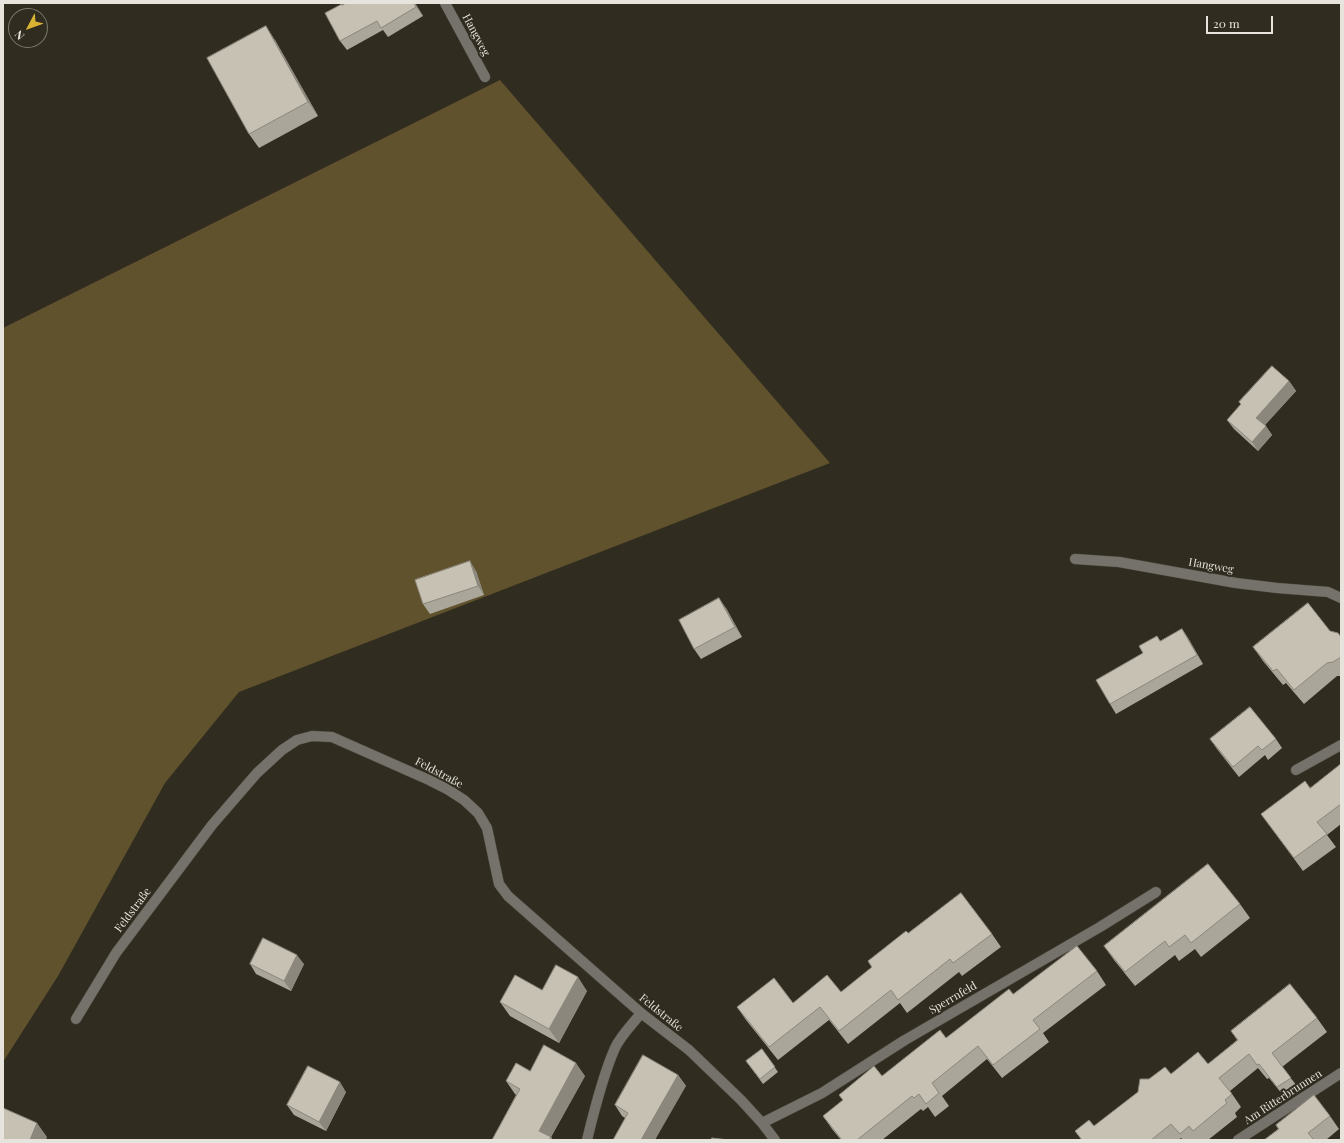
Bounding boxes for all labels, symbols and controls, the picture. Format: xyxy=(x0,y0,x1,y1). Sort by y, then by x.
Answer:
north arrow xyxy=(8,8,48,48)
scale bar xyxy=(1208,8,1275,34)
street label: Hangweg xyxy=(459,12,493,58)
text: 20 m xyxy=(1213,15,1240,31)
text: N xyxy=(11,28,28,43)
street label: Hangweg xyxy=(1187,556,1235,576)
street label: Feldstraße xyxy=(413,755,465,791)
street label: Feldstraße xyxy=(112,885,154,935)
street label: Sperrnfeld xyxy=(927,979,979,1017)
street label: Feldstraße xyxy=(637,991,685,1035)
street label: Am Ritterbrunnen xyxy=(1242,1067,1324,1127)

